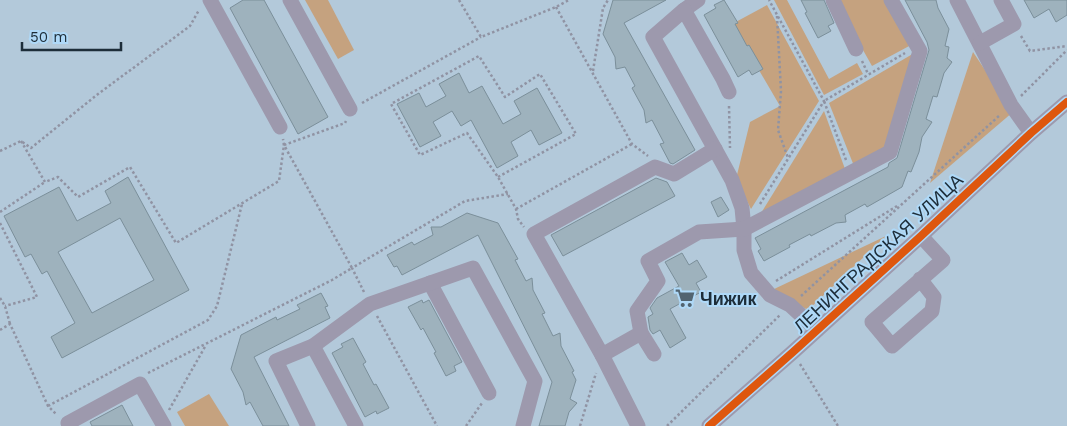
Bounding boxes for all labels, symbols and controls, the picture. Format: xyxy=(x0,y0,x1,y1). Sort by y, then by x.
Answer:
scale bar xyxy=(22,20,121,52)
text: 50 m xyxy=(30,28,67,46)
street label: ЛЕНИНГРАДСКАЯ УЛИЦА xyxy=(789,169,967,337)
supermarket icon: Чижик xyxy=(674,287,696,309)
place label: Чижик xyxy=(700,288,758,309)

